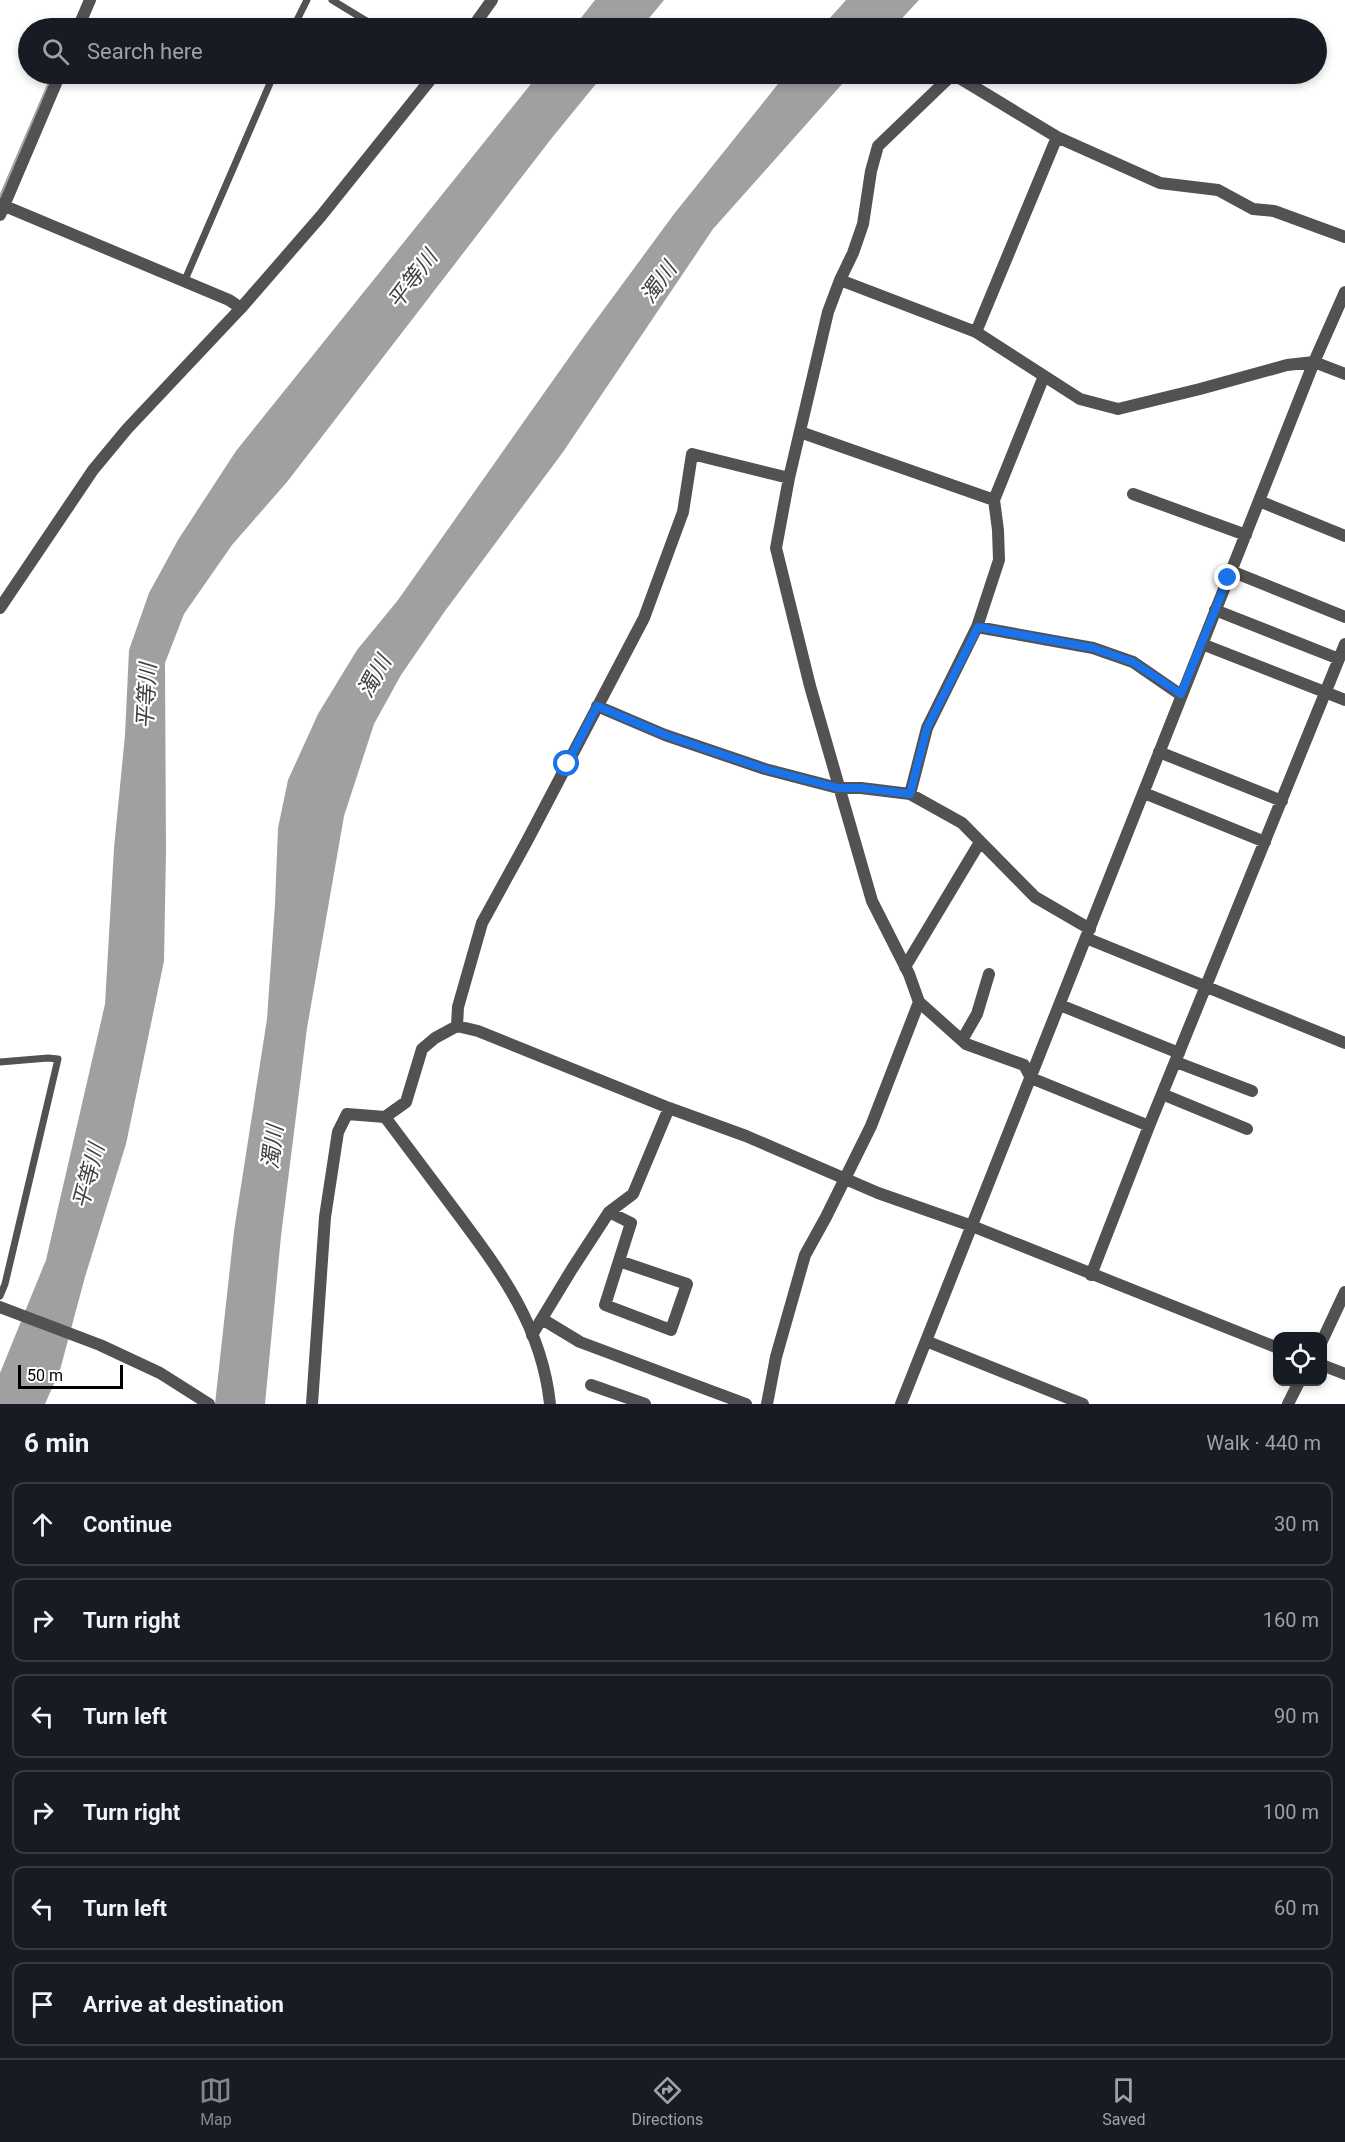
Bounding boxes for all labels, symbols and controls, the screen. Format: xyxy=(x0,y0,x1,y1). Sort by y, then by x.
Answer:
search box xyxy=(18,18,1327,84)
icon: search xyxy=(39,35,72,68)
text: Search here xyxy=(87,39,203,64)
water label: 平等川 xyxy=(383,244,443,313)
water label: 濁川 xyxy=(635,256,683,307)
route end xyxy=(1214,564,1240,590)
water label: 濁川 xyxy=(353,649,397,702)
water label: 平等川 xyxy=(132,660,161,730)
route start xyxy=(553,750,579,776)
water label: 濁川 xyxy=(257,1122,288,1170)
water label: 平等川 xyxy=(68,1139,110,1211)
map controls xyxy=(1273,1332,1327,1386)
button: locate xyxy=(1273,1332,1327,1386)
scale bar xyxy=(18,1362,123,1390)
text: 50 m xyxy=(27,1366,63,1385)
text: 6 min xyxy=(24,1428,89,1458)
text: Walk · 440 m xyxy=(1206,1431,1321,1455)
icon: ahead xyxy=(26,1508,59,1541)
text: Continue xyxy=(83,1512,172,1537)
text: 30 m xyxy=(1274,1512,1319,1536)
icon: right xyxy=(26,1604,59,1637)
text: Turn right xyxy=(83,1608,180,1633)
text: 160 m xyxy=(1263,1608,1319,1632)
icon: left xyxy=(26,1700,59,1733)
text: Turn left xyxy=(83,1704,167,1729)
text: 90 m xyxy=(1274,1704,1319,1728)
icon: right xyxy=(26,1796,59,1829)
text: Turn right xyxy=(83,1800,180,1825)
text: 100 m xyxy=(1263,1800,1319,1824)
icon: left xyxy=(26,1892,59,1925)
text: Turn left xyxy=(83,1896,167,1921)
text: 60 m xyxy=(1274,1896,1319,1920)
icon: arrive xyxy=(26,1988,59,2021)
text: Arrive at destination xyxy=(83,1992,284,2017)
tab: Map xyxy=(199,2074,232,2129)
tab: Directions xyxy=(631,2074,703,2129)
tab: Saved xyxy=(1102,2074,1146,2129)

